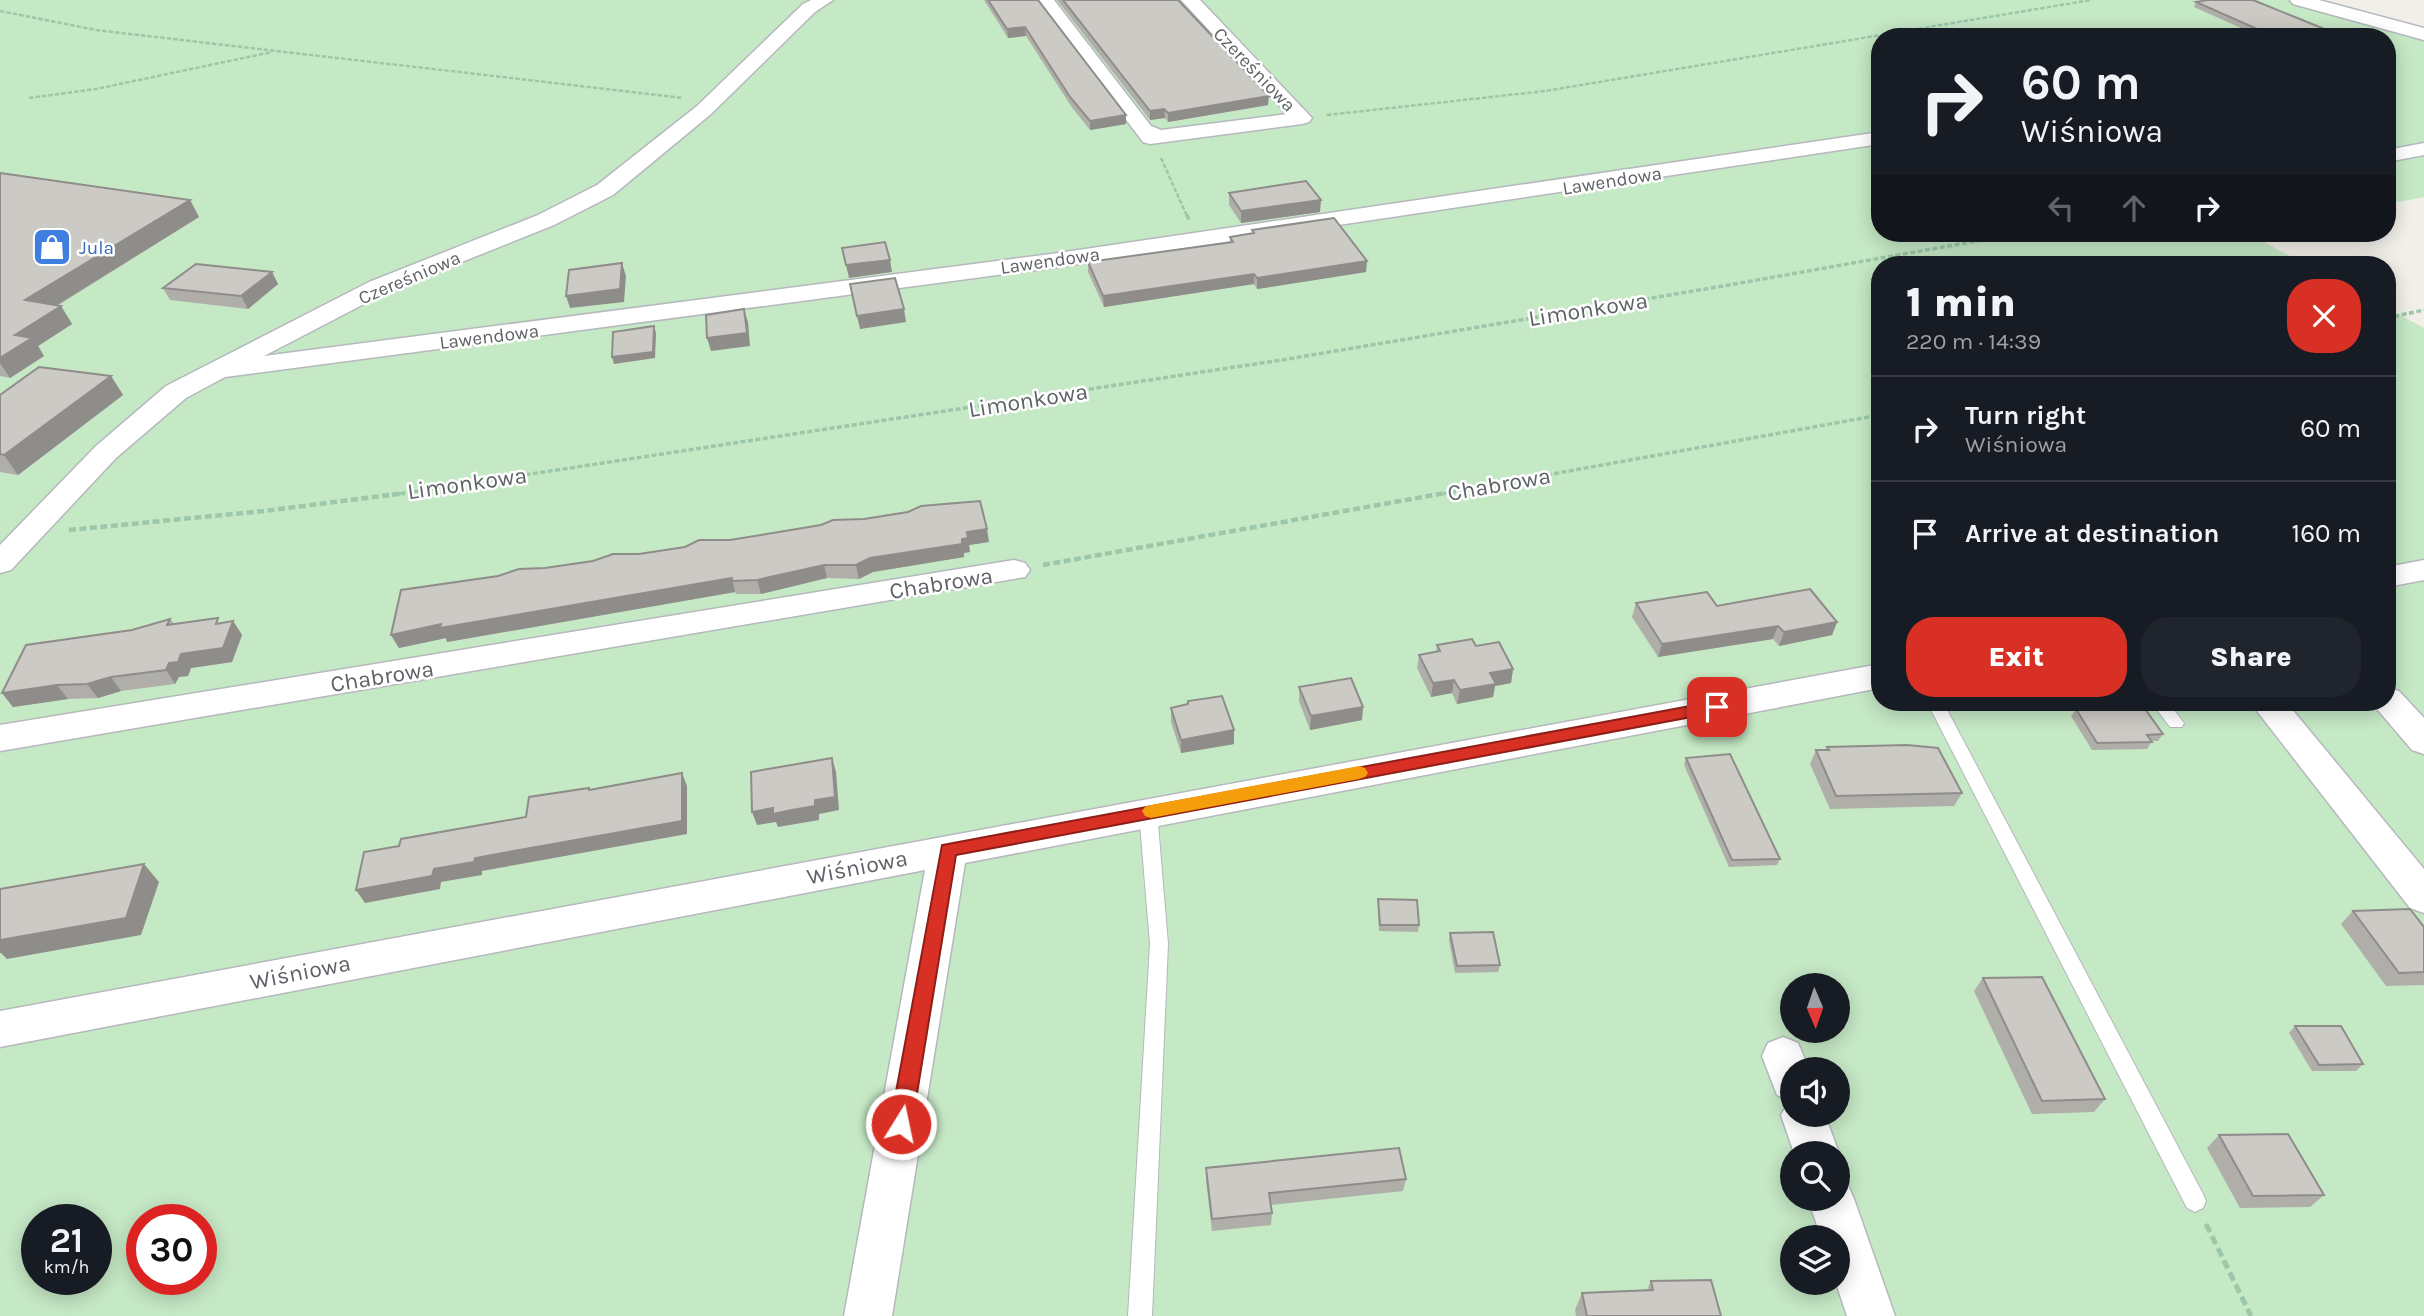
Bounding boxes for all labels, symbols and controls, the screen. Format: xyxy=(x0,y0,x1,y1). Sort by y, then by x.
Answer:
street label: Czereśniowa xyxy=(1209,23,1300,116)
text: 60 m xyxy=(2021,54,2141,111)
icon: right xyxy=(1906,56,1997,147)
text: Wiśniowa xyxy=(2021,113,2163,150)
street label: Lawendowa xyxy=(1561,162,1663,200)
icon: left xyxy=(2042,189,2080,227)
icon: ahead xyxy=(2115,189,2153,227)
icon: right xyxy=(2188,189,2226,227)
shop icon: Jula xyxy=(31,226,73,268)
place label: Jula xyxy=(79,237,114,259)
street label: Lawendowa xyxy=(999,243,1101,279)
street label: Czereśniowa xyxy=(355,247,464,309)
text: 1 min xyxy=(1906,277,2016,327)
button: close xyxy=(2287,279,2361,353)
street label: Limonkowa xyxy=(1526,287,1650,332)
street label: Lawendowa xyxy=(438,320,540,354)
text: 220 m · 14:39 xyxy=(1906,328,2041,355)
street label: Limonkowa xyxy=(966,378,1090,423)
text: Turn right xyxy=(1965,400,2086,431)
icon: right xyxy=(1906,410,1944,448)
text: 60 m xyxy=(2300,413,2361,444)
text: Wiśniowa xyxy=(1965,431,2067,458)
street label: Limonkowa xyxy=(406,462,529,505)
street label: Chabrowa xyxy=(1445,462,1553,507)
icon: arrive xyxy=(1906,515,1944,553)
text: Arrive at destination xyxy=(1965,518,2219,549)
text: 160 m xyxy=(2292,518,2361,549)
street label: Chabrowa xyxy=(887,562,995,605)
button: Exit xyxy=(1906,617,2127,697)
button: Share xyxy=(2141,617,2361,697)
street label: Chabrowa xyxy=(328,655,436,698)
pin xyxy=(1687,677,1747,737)
icon: arrive xyxy=(1698,688,1736,726)
street label: Wiśniowa xyxy=(804,844,910,890)
street label: Wiśniowa xyxy=(247,949,353,995)
north arrow xyxy=(1780,973,1850,1043)
map controls xyxy=(1780,973,1850,1295)
button: sound xyxy=(1780,1057,1850,1127)
position arrow xyxy=(864,1087,938,1161)
button: search xyxy=(1780,1141,1850,1211)
speed limit sign: 30 xyxy=(126,1204,217,1295)
text: 21 xyxy=(50,1220,83,1261)
button: layers xyxy=(1780,1225,1850,1295)
text: km/h xyxy=(44,1256,89,1278)

